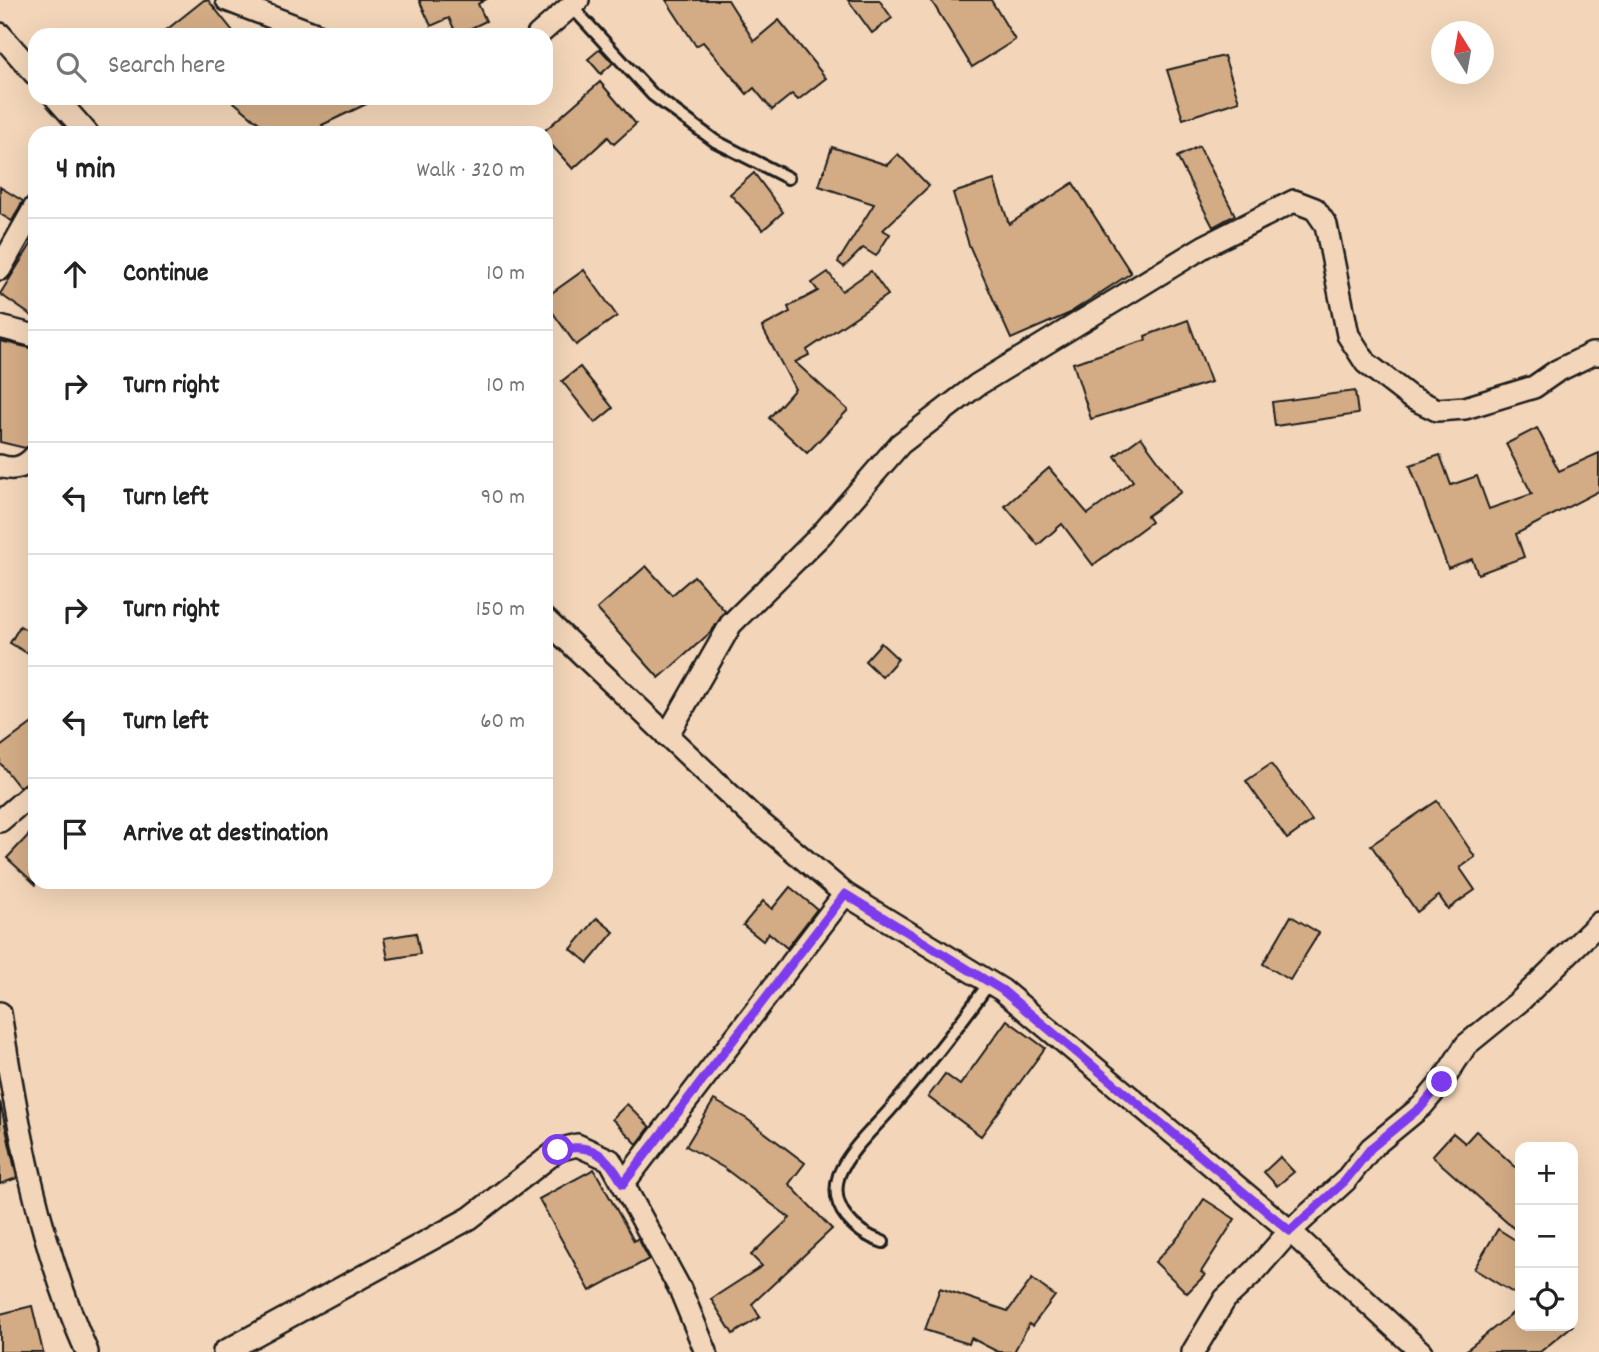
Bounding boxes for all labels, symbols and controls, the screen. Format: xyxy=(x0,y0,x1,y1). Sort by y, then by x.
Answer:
north arrow xyxy=(1431,21,1494,84)
search box xyxy=(28,28,553,105)
icon: search xyxy=(52,48,90,86)
text: Search here xyxy=(108,48,226,85)
text: 4 min xyxy=(56,150,115,193)
text: Walk · 320 m xyxy=(416,155,525,188)
icon: ahead xyxy=(56,255,94,293)
text: Continue xyxy=(123,256,208,293)
text: 10 m xyxy=(486,258,525,291)
icon: right xyxy=(56,367,94,405)
text: Turn right xyxy=(123,368,220,405)
text: 10 m xyxy=(486,370,525,403)
icon: left xyxy=(56,479,94,517)
text: Turn left xyxy=(123,480,209,517)
text: 90 m xyxy=(481,482,525,515)
icon: right xyxy=(56,591,94,629)
text: Turn right xyxy=(123,592,220,629)
text: 150 m xyxy=(476,594,525,627)
icon: left xyxy=(56,703,94,741)
text: Turn left xyxy=(123,704,209,741)
text: 60 m xyxy=(480,706,525,739)
icon: arrive xyxy=(56,815,94,853)
text: Arrive at destination xyxy=(123,816,328,853)
route end xyxy=(1426,1066,1457,1097)
route start xyxy=(542,1134,573,1165)
map controls xyxy=(1515,1142,1578,1331)
button: + xyxy=(1515,1142,1578,1205)
button: − xyxy=(1515,1205,1578,1268)
button: locate xyxy=(1515,1268,1578,1331)

